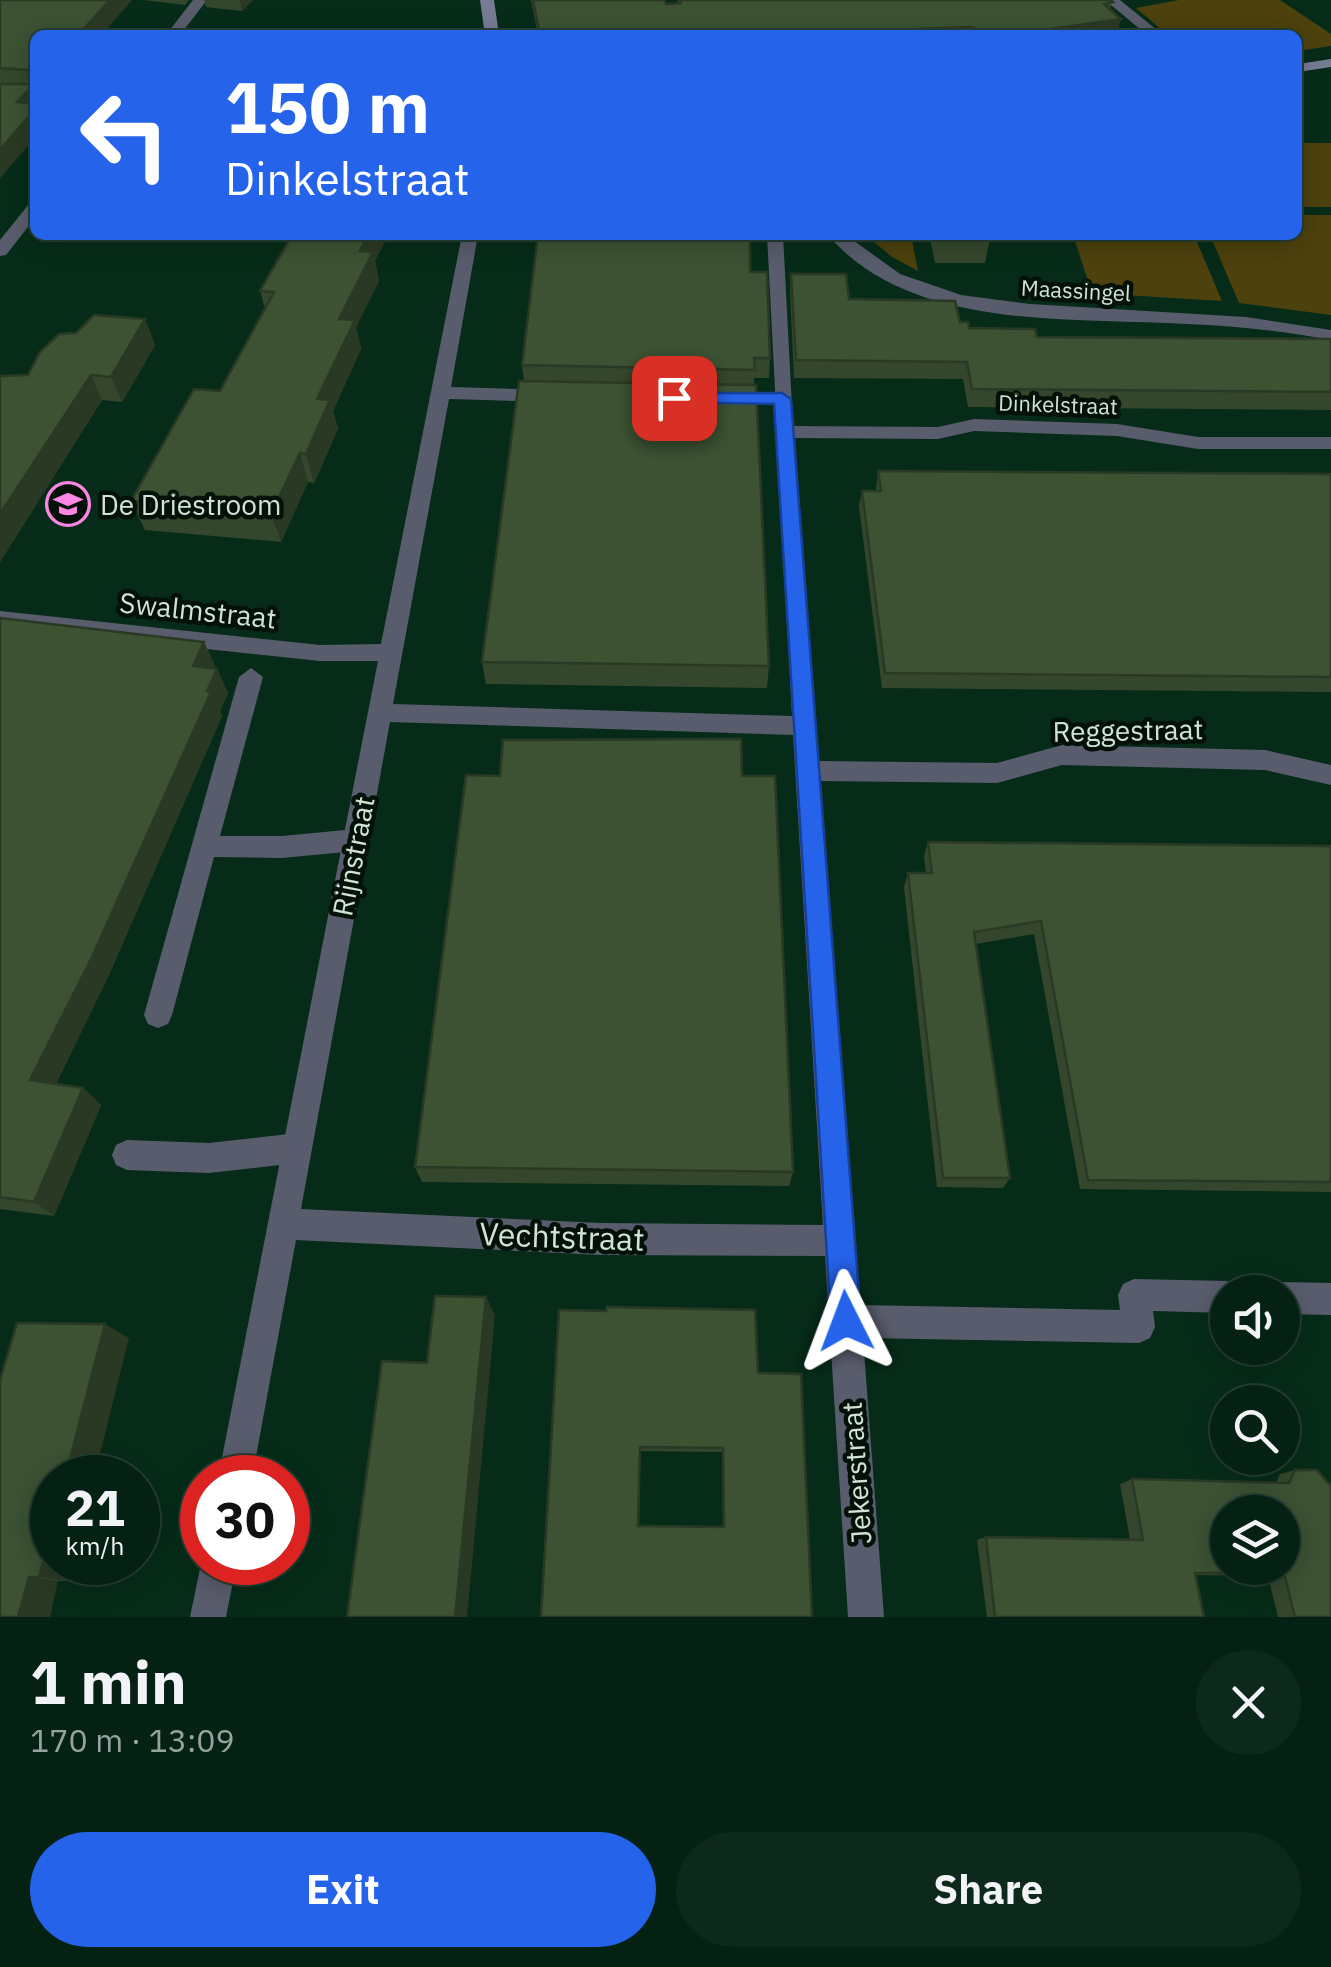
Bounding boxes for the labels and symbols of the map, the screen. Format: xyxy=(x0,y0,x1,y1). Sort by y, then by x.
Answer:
street label: Maassingel xyxy=(1020,273,1132,307)
pin xyxy=(632,356,717,441)
street label: Dinkelstraat xyxy=(998,387,1118,421)
school or university icon: De Driestroom xyxy=(45,481,91,527)
place label: De Driestroom xyxy=(100,486,281,523)
street label: Swalmstraat xyxy=(118,583,278,637)
street label: Reggestraat xyxy=(1052,710,1204,750)
street label: Rijnstraat xyxy=(323,793,383,919)
street label: Vechtstraat xyxy=(479,1212,645,1260)
position arrow xyxy=(794,1269,898,1373)
street label: Jekerstraat xyxy=(833,1401,879,1545)
speed limit sign: 30 xyxy=(180,1455,310,1585)

